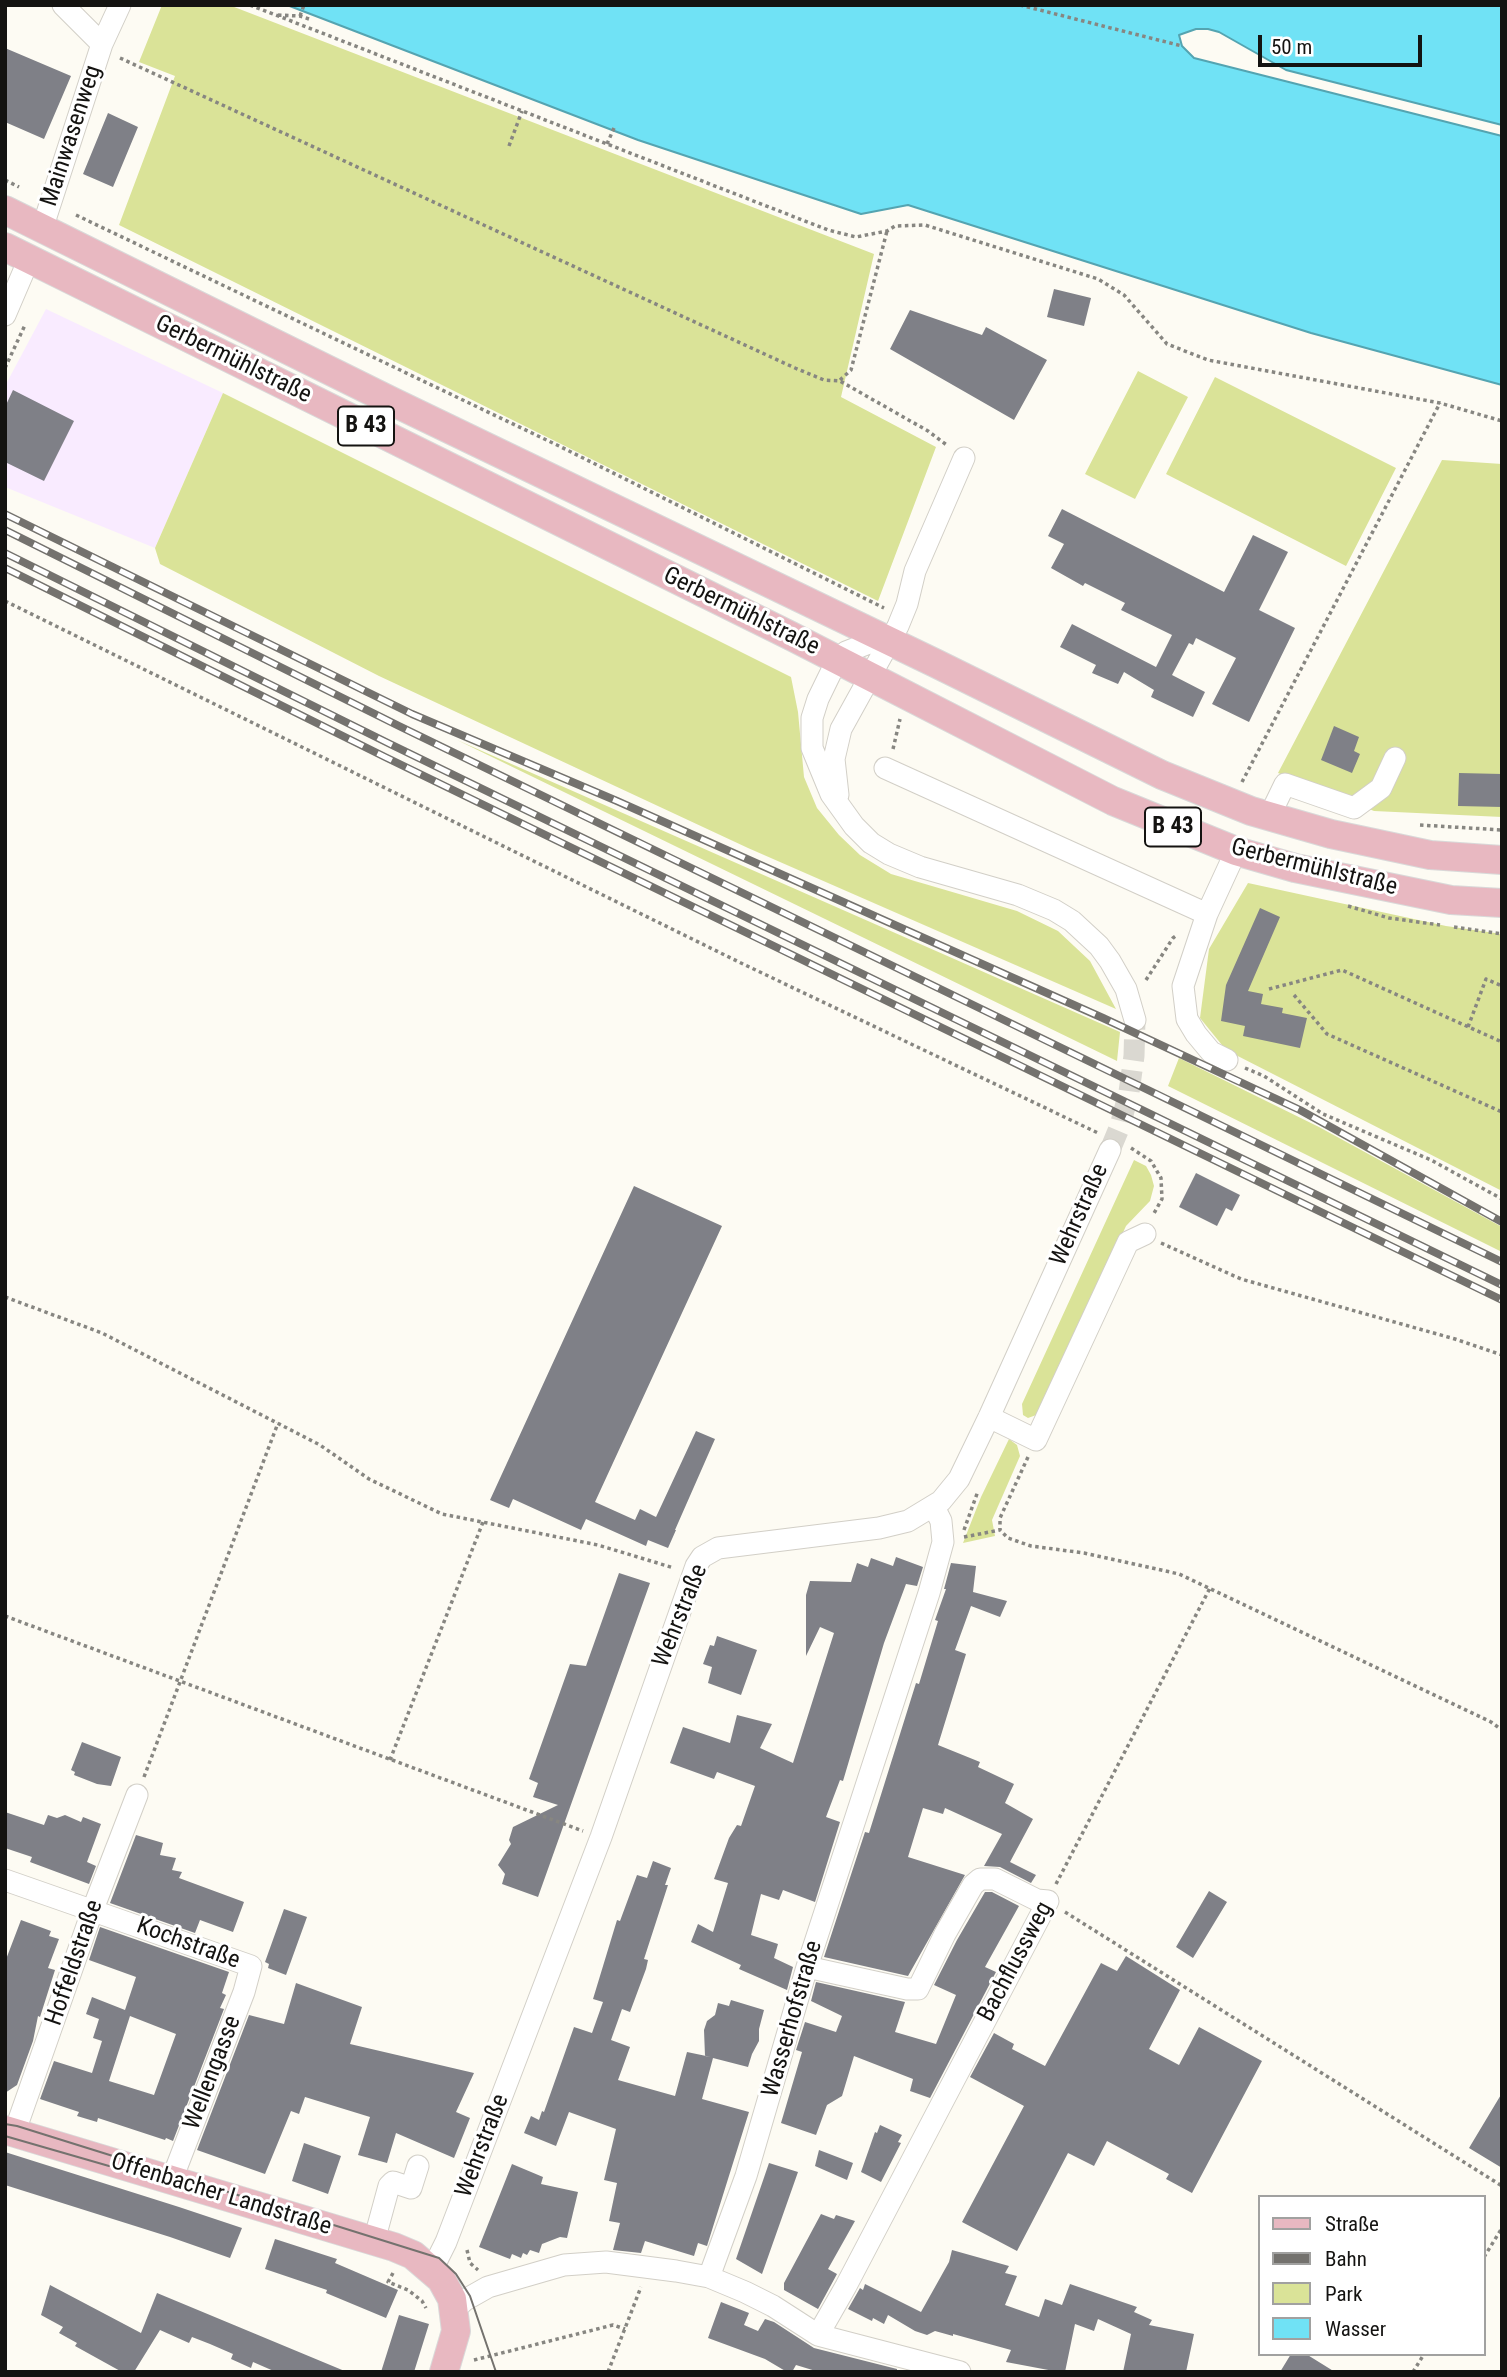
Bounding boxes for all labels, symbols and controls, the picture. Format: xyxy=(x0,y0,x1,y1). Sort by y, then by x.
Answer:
scale bar xyxy=(1262,21,1426,65)
text: 50 m xyxy=(1271,35,1312,59)
street label: Mainwasenweg xyxy=(36,62,108,210)
street label: Gerbermühlstraße xyxy=(150,310,316,410)
road number: B 43 xyxy=(338,406,394,446)
street label: Gerbermühlstraße xyxy=(658,562,824,662)
road number: B 43 xyxy=(1145,807,1201,846)
street label: Gerbermühlstraße xyxy=(1228,833,1400,903)
street label: Wehrstraße xyxy=(1045,1160,1115,1270)
street label: Wehrstraße xyxy=(647,1560,715,1672)
street label: Hoffeldstraße xyxy=(40,1897,110,2029)
street label: Bachflussweg xyxy=(972,1897,1060,2027)
street label: Kochstraße xyxy=(132,1912,244,1976)
street label: Wasserhofstraße xyxy=(757,1938,829,2100)
street label: Wellengasse xyxy=(178,2012,248,2134)
street label: Wehrstraße xyxy=(450,2090,516,2202)
street label: Offenbacher Landstraße xyxy=(107,2148,335,2242)
legend xyxy=(1258,2195,1486,2356)
text: Straße xyxy=(1325,2212,1379,2236)
text: Bahn xyxy=(1325,2247,1367,2271)
text: Park xyxy=(1325,2282,1362,2306)
text: Wasser xyxy=(1325,2317,1386,2341)

